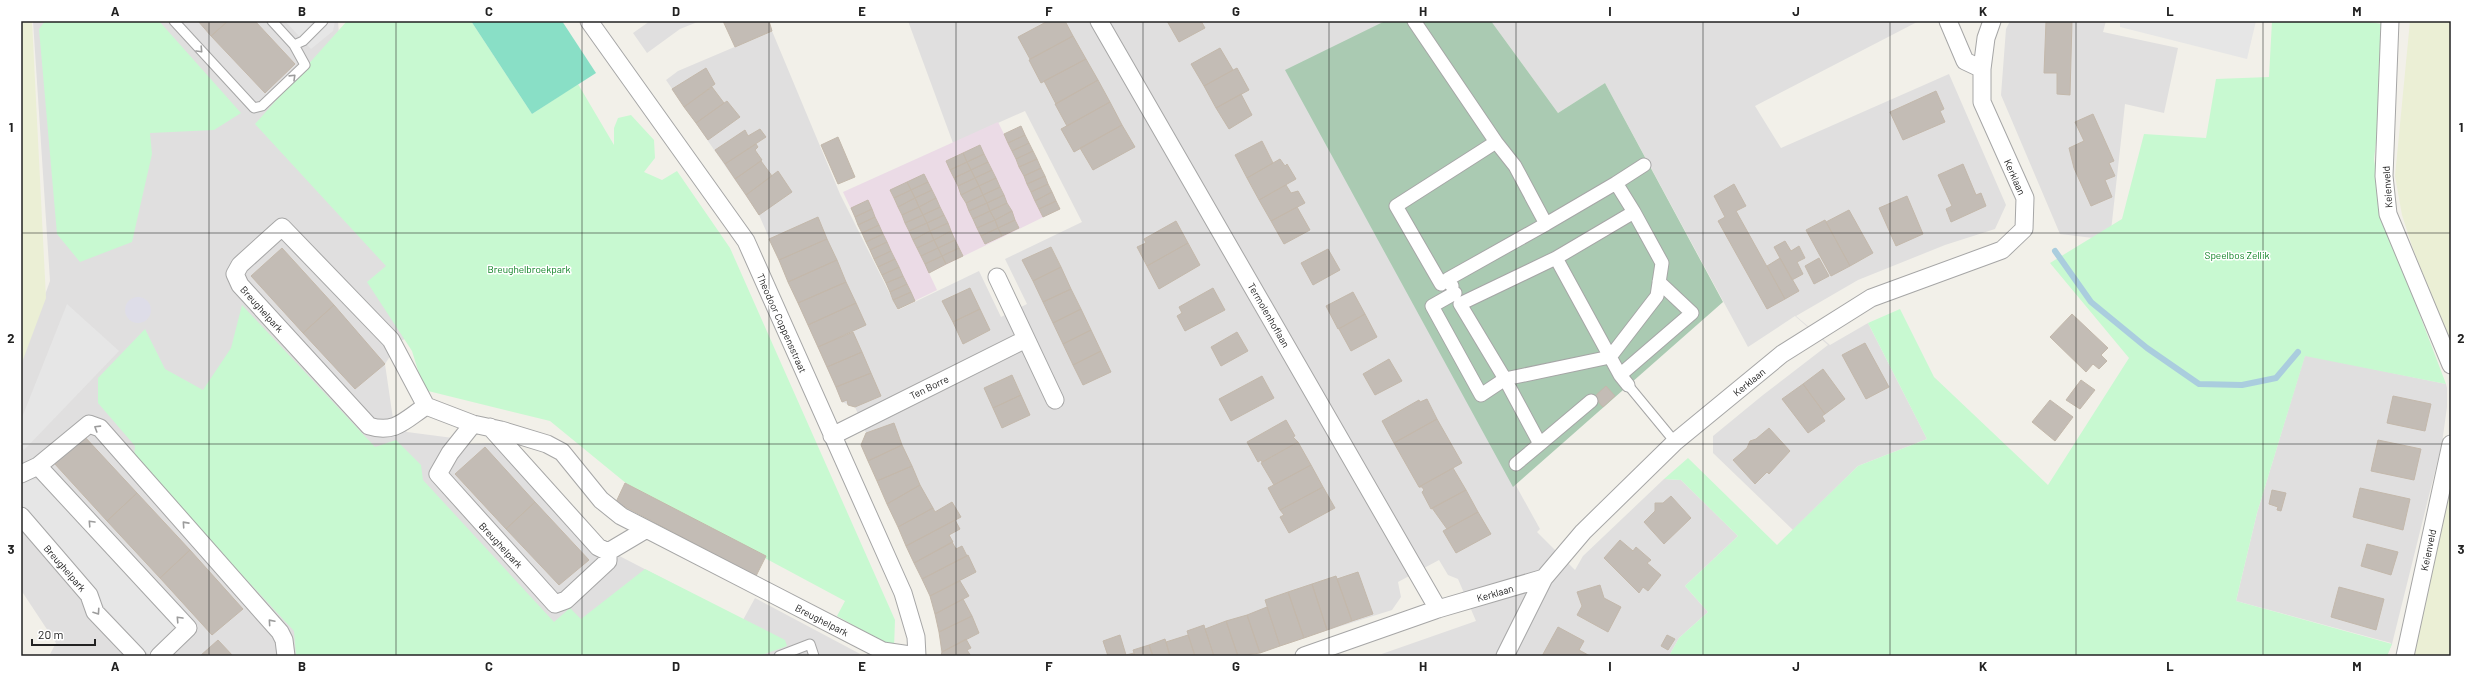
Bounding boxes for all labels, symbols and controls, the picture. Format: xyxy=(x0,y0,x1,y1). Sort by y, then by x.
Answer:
text: A xyxy=(111,3,120,19)
text: B xyxy=(298,3,306,19)
text: C xyxy=(485,3,493,19)
text: D xyxy=(672,3,680,19)
text: E xyxy=(858,3,866,19)
text: F xyxy=(1045,3,1053,19)
text: G xyxy=(1232,3,1240,19)
text: H xyxy=(1419,3,1427,19)
text: I xyxy=(1608,3,1612,19)
text: J xyxy=(1792,3,1800,19)
text: K xyxy=(1979,3,1987,19)
text: L xyxy=(2166,3,2174,19)
text: M xyxy=(2352,3,2362,19)
one-way arrow xyxy=(196,45,203,53)
one-way arrow xyxy=(288,74,296,82)
text: 1 xyxy=(9,119,13,135)
text: 1 xyxy=(2459,119,2463,135)
street label: Kerklaan xyxy=(2002,157,2028,197)
street label: Keienveld xyxy=(2380,166,2394,208)
park label: Speelbos Zellik xyxy=(2205,249,2269,261)
park label: Breughelbroekpark xyxy=(488,263,570,275)
street label: Theodoor Coppensstraat xyxy=(755,271,809,375)
street label: Termolenhoflaan xyxy=(1246,280,1292,350)
street label: Breughelpark xyxy=(238,283,286,335)
text: 2 xyxy=(7,330,15,346)
text: 2 xyxy=(2457,330,2465,346)
street label: Kerklaan xyxy=(1731,365,1767,399)
street label: Ten Borre xyxy=(907,372,951,402)
one-way arrow xyxy=(95,426,102,433)
one-way arrow xyxy=(88,520,96,528)
street label: Breughelpark xyxy=(477,520,525,570)
one-way arrow xyxy=(182,521,189,529)
street label: Keienveld xyxy=(2418,528,2438,572)
text: 3 xyxy=(7,541,15,557)
text: 3 xyxy=(2457,541,2465,557)
street label: Breughelpark xyxy=(41,542,89,594)
street label: Kerklaan xyxy=(1475,582,1515,604)
street label: Breughelpark xyxy=(793,601,851,639)
one-way arrow xyxy=(92,608,99,615)
one-way arrow xyxy=(176,616,184,624)
one-way arrow xyxy=(268,619,275,626)
scale bar xyxy=(32,621,95,647)
text: 20 m xyxy=(38,627,64,641)
text: A xyxy=(111,658,120,674)
text: B xyxy=(298,658,306,674)
text: C xyxy=(485,658,493,674)
text: D xyxy=(672,658,680,674)
text: E xyxy=(858,658,866,674)
text: F xyxy=(1045,658,1053,674)
text: G xyxy=(1232,658,1240,674)
text: H xyxy=(1419,658,1427,674)
text: I xyxy=(1608,658,1612,674)
text: J xyxy=(1792,658,1800,674)
text: K xyxy=(1979,658,1987,674)
text: L xyxy=(2166,658,2174,674)
text: M xyxy=(2352,658,2362,674)

